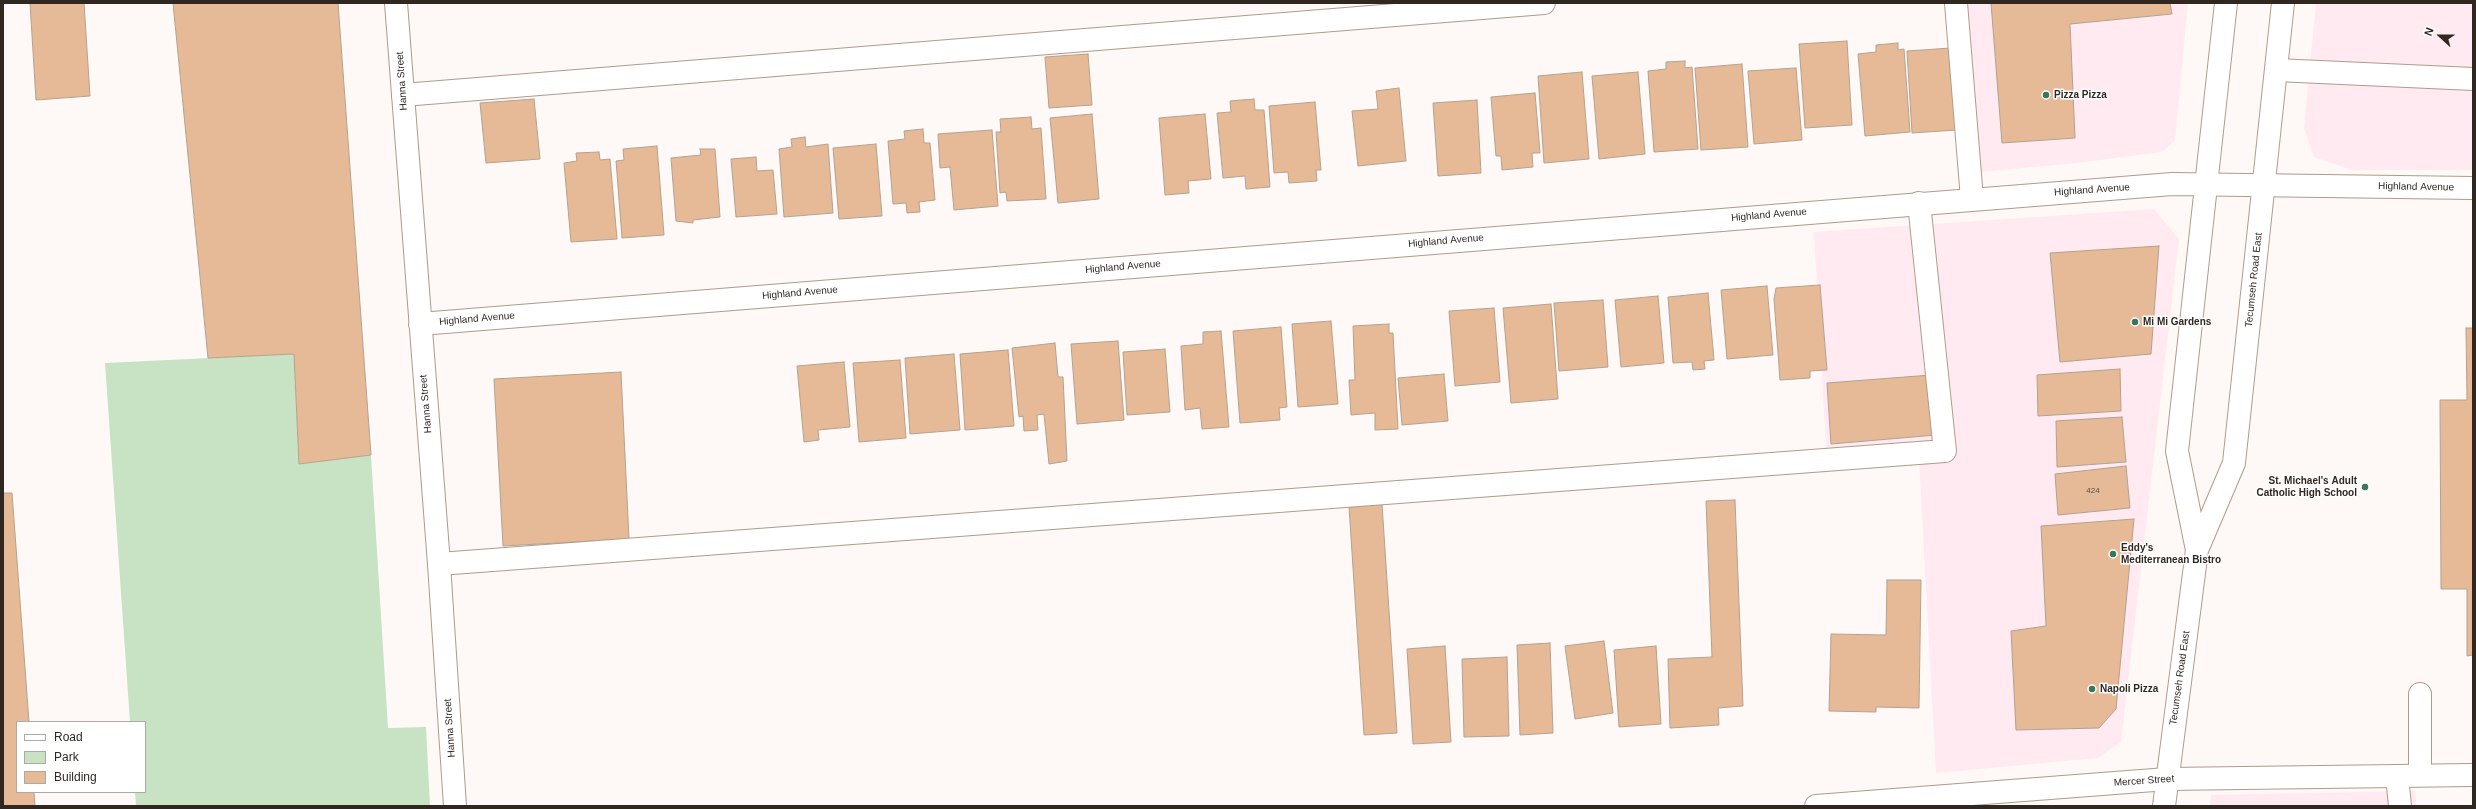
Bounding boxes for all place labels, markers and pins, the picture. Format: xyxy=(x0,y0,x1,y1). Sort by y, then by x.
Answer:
place label: Pizza Pizza xyxy=(2054,89,2107,101)
marker: Pizza Pizza xyxy=(2041,90,2051,100)
place label: Mi Mi Gardens xyxy=(2143,316,2211,328)
marker: Mi Mi Gardens xyxy=(2130,317,2140,327)
place label: St. Michael's Adult Catholic High School xyxy=(2256,475,2357,498)
marker: St. Michael's Adult Catholic High School xyxy=(2360,482,2370,492)
place label: Eddy's Mediterranean Bistro xyxy=(2121,542,2221,566)
marker: Eddy's Mediterranean Bistro xyxy=(2108,549,2118,559)
place label: Napoli Pizza xyxy=(2100,683,2158,695)
marker: Napoli Pizza xyxy=(2087,684,2097,694)

